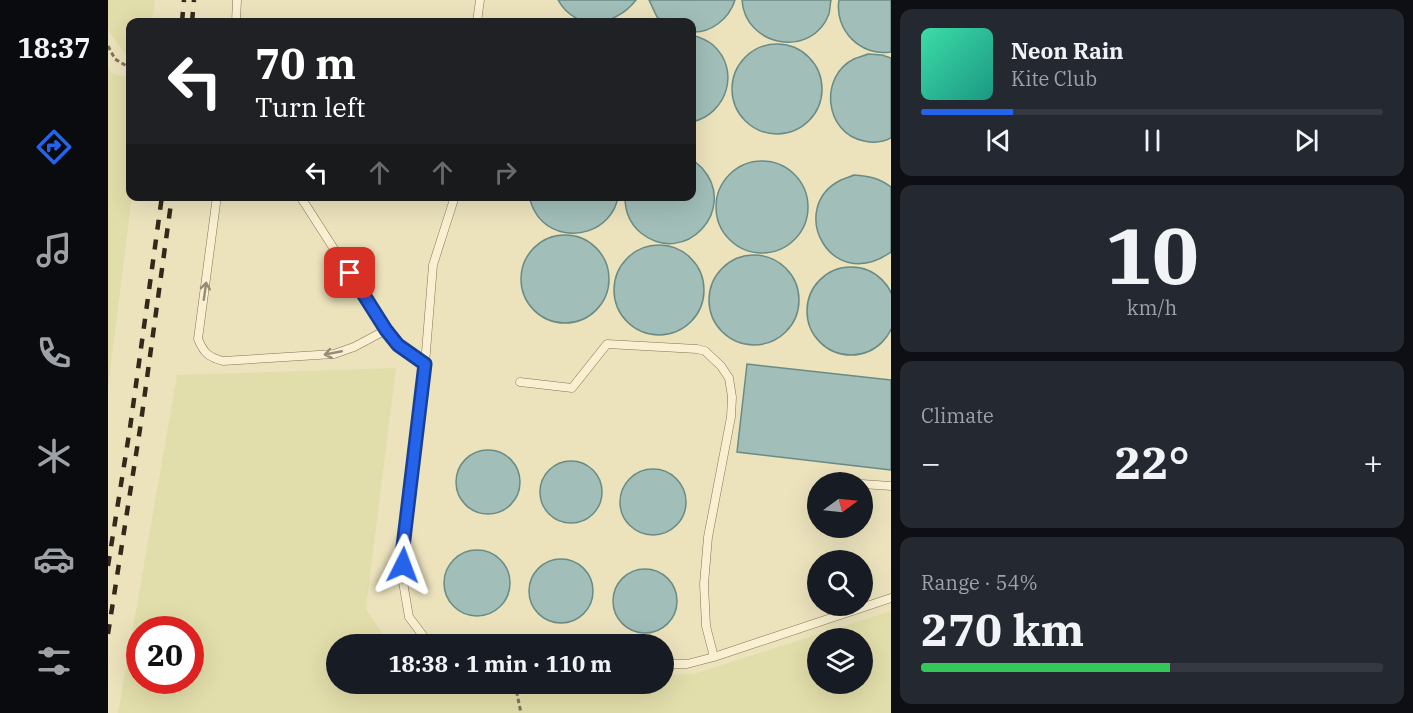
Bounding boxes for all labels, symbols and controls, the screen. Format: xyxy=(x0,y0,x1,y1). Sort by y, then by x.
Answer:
text: 18:37 xyxy=(18,30,90,65)
text: 70 m xyxy=(255,36,356,91)
text: Neon Rain xyxy=(1011,36,1124,65)
icon: left xyxy=(156,42,234,120)
text: Kite Club xyxy=(1011,65,1097,92)
text: Turn left xyxy=(255,89,366,124)
icon: previous xyxy=(982,124,1015,157)
icon: pause xyxy=(1136,124,1169,157)
icon: next xyxy=(1290,124,1323,157)
icon: directions xyxy=(33,126,75,168)
icon: left xyxy=(300,156,333,189)
icon: ahead xyxy=(363,156,396,189)
icon: ahead xyxy=(426,156,459,189)
icon: right xyxy=(489,156,522,189)
text: 10 xyxy=(1105,204,1199,305)
icon: music xyxy=(33,229,75,271)
pin xyxy=(324,247,375,298)
icon: arrive xyxy=(333,256,366,289)
one-way arrow xyxy=(199,282,210,301)
text: km/h xyxy=(1127,294,1177,321)
icon: phone xyxy=(33,332,75,374)
one-way arrow xyxy=(324,348,344,359)
text: Climate xyxy=(921,402,994,429)
text: 22° xyxy=(1114,433,1190,491)
icon: climate xyxy=(33,435,75,477)
text: − xyxy=(921,441,941,484)
text: + xyxy=(1363,441,1383,484)
north arrow xyxy=(807,472,873,538)
map controls xyxy=(807,472,873,694)
position arrow xyxy=(371,533,435,597)
icon: car xyxy=(33,538,75,580)
button: search xyxy=(807,550,873,616)
text: Range · 54% xyxy=(921,569,1038,596)
text: 270 km xyxy=(921,600,1084,658)
speed limit sign: 20 xyxy=(126,616,204,694)
button: layers xyxy=(807,628,873,694)
icon: filters xyxy=(33,640,75,682)
text: 18:38 · 1 min · 110 m xyxy=(388,649,612,678)

